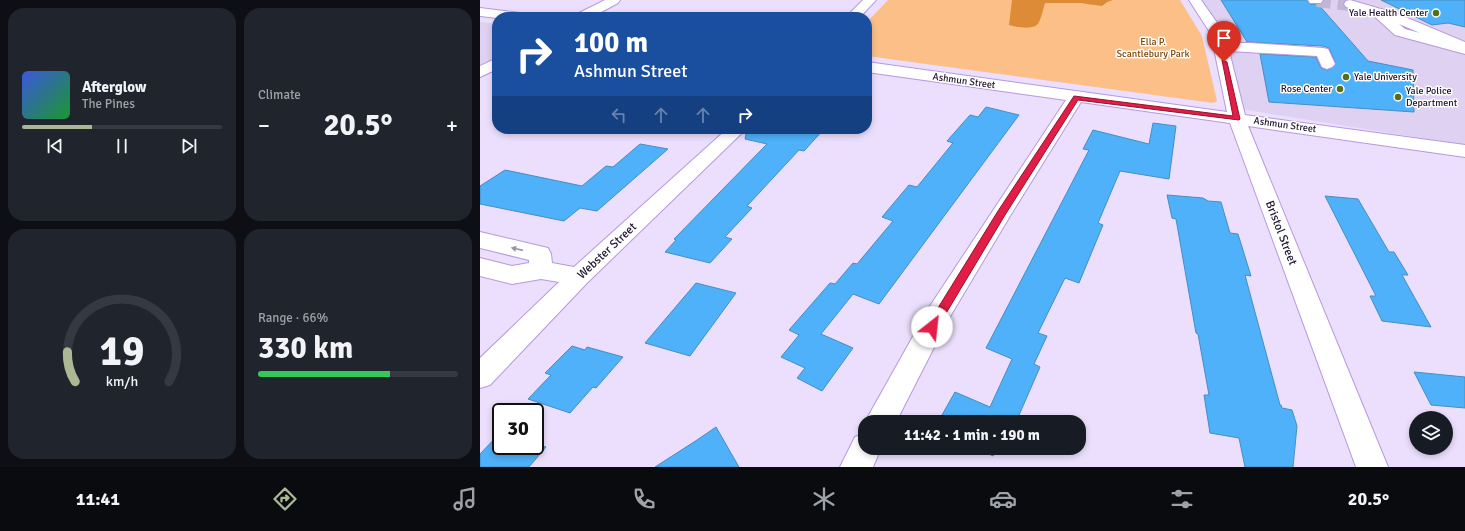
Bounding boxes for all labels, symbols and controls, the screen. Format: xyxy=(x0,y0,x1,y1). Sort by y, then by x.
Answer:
place label: Yale Health Center xyxy=(1349,7,1428,19)
marker: Yale Health Center xyxy=(1431,8,1441,18)
pin xyxy=(1207,21,1241,62)
text: 100 m xyxy=(574,26,648,60)
icon: arrive xyxy=(1213,27,1235,49)
icon: right xyxy=(508,28,560,80)
park label: Ella P. Scantlebury Park xyxy=(1117,36,1189,60)
text: Ashmun Street xyxy=(574,60,688,82)
street label: Ashmun Street xyxy=(932,71,997,91)
place label: Yale University xyxy=(1354,71,1417,83)
marker: Yale University xyxy=(1341,72,1351,82)
text: Afterglow xyxy=(82,78,146,96)
place label: Rose Center xyxy=(1281,83,1332,95)
marker: Rose Center xyxy=(1335,84,1345,94)
place label: Yale Police Department xyxy=(1406,85,1458,109)
text: Climate xyxy=(258,87,301,103)
marker: Yale Police Department xyxy=(1393,92,1403,102)
text: The Pines xyxy=(82,96,135,112)
icon: left xyxy=(608,104,630,126)
icon: ahead xyxy=(650,104,672,126)
icon: ahead xyxy=(692,104,714,126)
icon: right xyxy=(734,104,756,126)
text: 20.5° xyxy=(323,107,393,144)
text: − xyxy=(258,112,270,139)
text: + xyxy=(446,112,458,139)
street label: Ashmun Street xyxy=(1253,115,1318,135)
icon: previous xyxy=(44,135,66,157)
icon: pause xyxy=(111,135,133,157)
icon: next xyxy=(178,135,200,157)
street label: Bristol Street xyxy=(1262,199,1300,267)
street label: Webster Street xyxy=(574,220,640,282)
one-way arrow xyxy=(511,246,523,252)
position arrow xyxy=(911,306,953,348)
text: Range · 66% xyxy=(258,310,328,326)
text: 19 xyxy=(100,326,144,377)
text: 330 km xyxy=(258,330,353,367)
text: km/h xyxy=(106,372,138,389)
speed limit sign: 30 xyxy=(492,403,544,455)
map controls xyxy=(1409,411,1453,455)
button: layers xyxy=(1409,411,1453,455)
text: 11:42 · 1 min · 190 m xyxy=(904,426,1040,444)
icon: directions xyxy=(271,485,299,513)
icon: music xyxy=(451,485,479,513)
icon: phone xyxy=(630,485,658,513)
icon: climate xyxy=(810,485,838,513)
icon: car xyxy=(989,485,1017,513)
icon: filters xyxy=(1168,485,1196,513)
text: 11:41 xyxy=(76,488,120,510)
text: 20.5° xyxy=(1348,488,1389,510)

